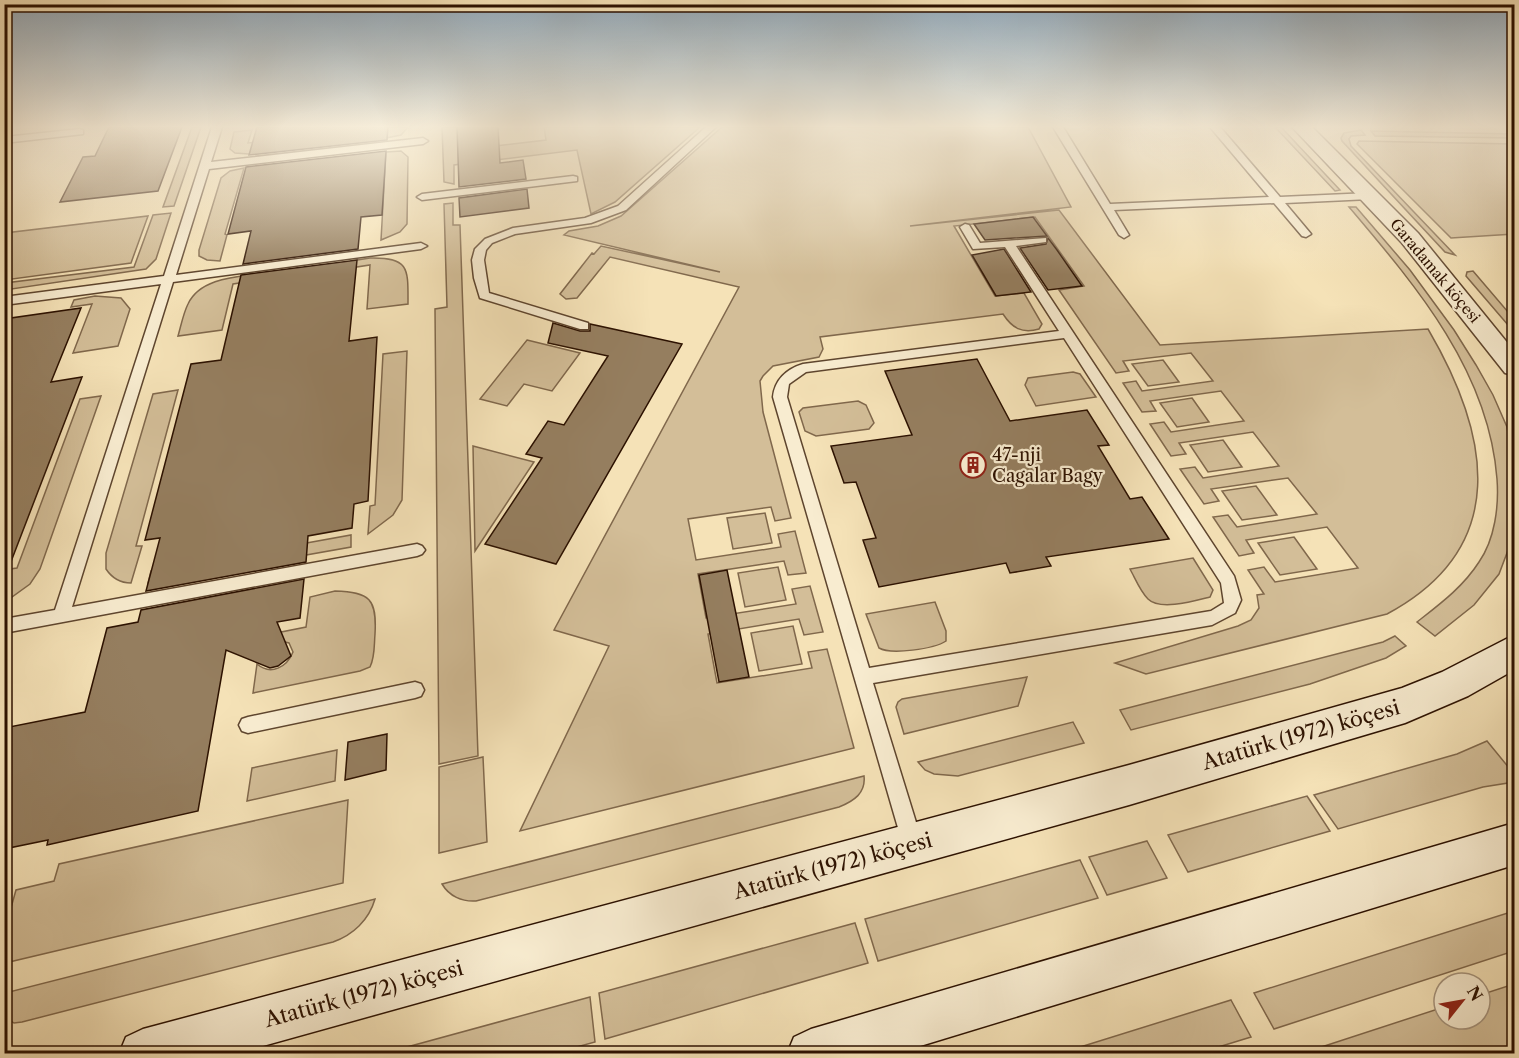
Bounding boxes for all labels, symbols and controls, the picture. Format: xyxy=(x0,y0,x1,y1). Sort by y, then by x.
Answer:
street label: Garadamak köçesi xyxy=(1386,215,1485,327)
place label: 47-nji Cagalar Bagy xyxy=(992,444,1104,487)
building icon: 47-nji Cagalar Bagy xyxy=(958,450,988,480)
street label: Atatürk (1972) köçesi xyxy=(1198,694,1403,775)
street label: Atatürk (1972) köçesi xyxy=(730,827,935,904)
street label: Atatürk (1972) köçesi xyxy=(261,955,466,1032)
north arrow xyxy=(1432,971,1492,1031)
text: N xyxy=(1463,982,1487,1004)

